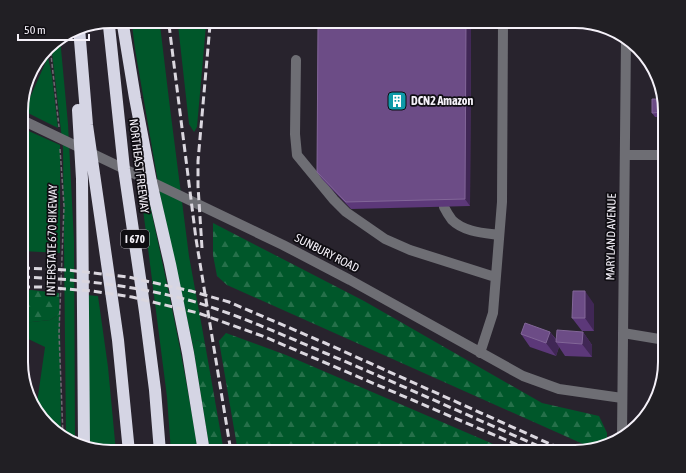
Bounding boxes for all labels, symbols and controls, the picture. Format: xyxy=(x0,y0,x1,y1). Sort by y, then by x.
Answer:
scale bar xyxy=(18,16,89,42)
text: 50 m xyxy=(24,23,46,37)
building icon: DCN2 Amazon xyxy=(386,90,408,112)
place label: DCN2 Amazon xyxy=(411,94,473,108)
street label: NORTHEAST FREEWAY xyxy=(126,118,152,215)
street label: INTERSTATE 670 BIKEWAY xyxy=(44,184,60,296)
street label: MARYLAND AVENUE xyxy=(603,193,619,281)
road number: I 670 xyxy=(121,230,149,248)
street label: SUNBURY ROAD xyxy=(292,231,362,275)

